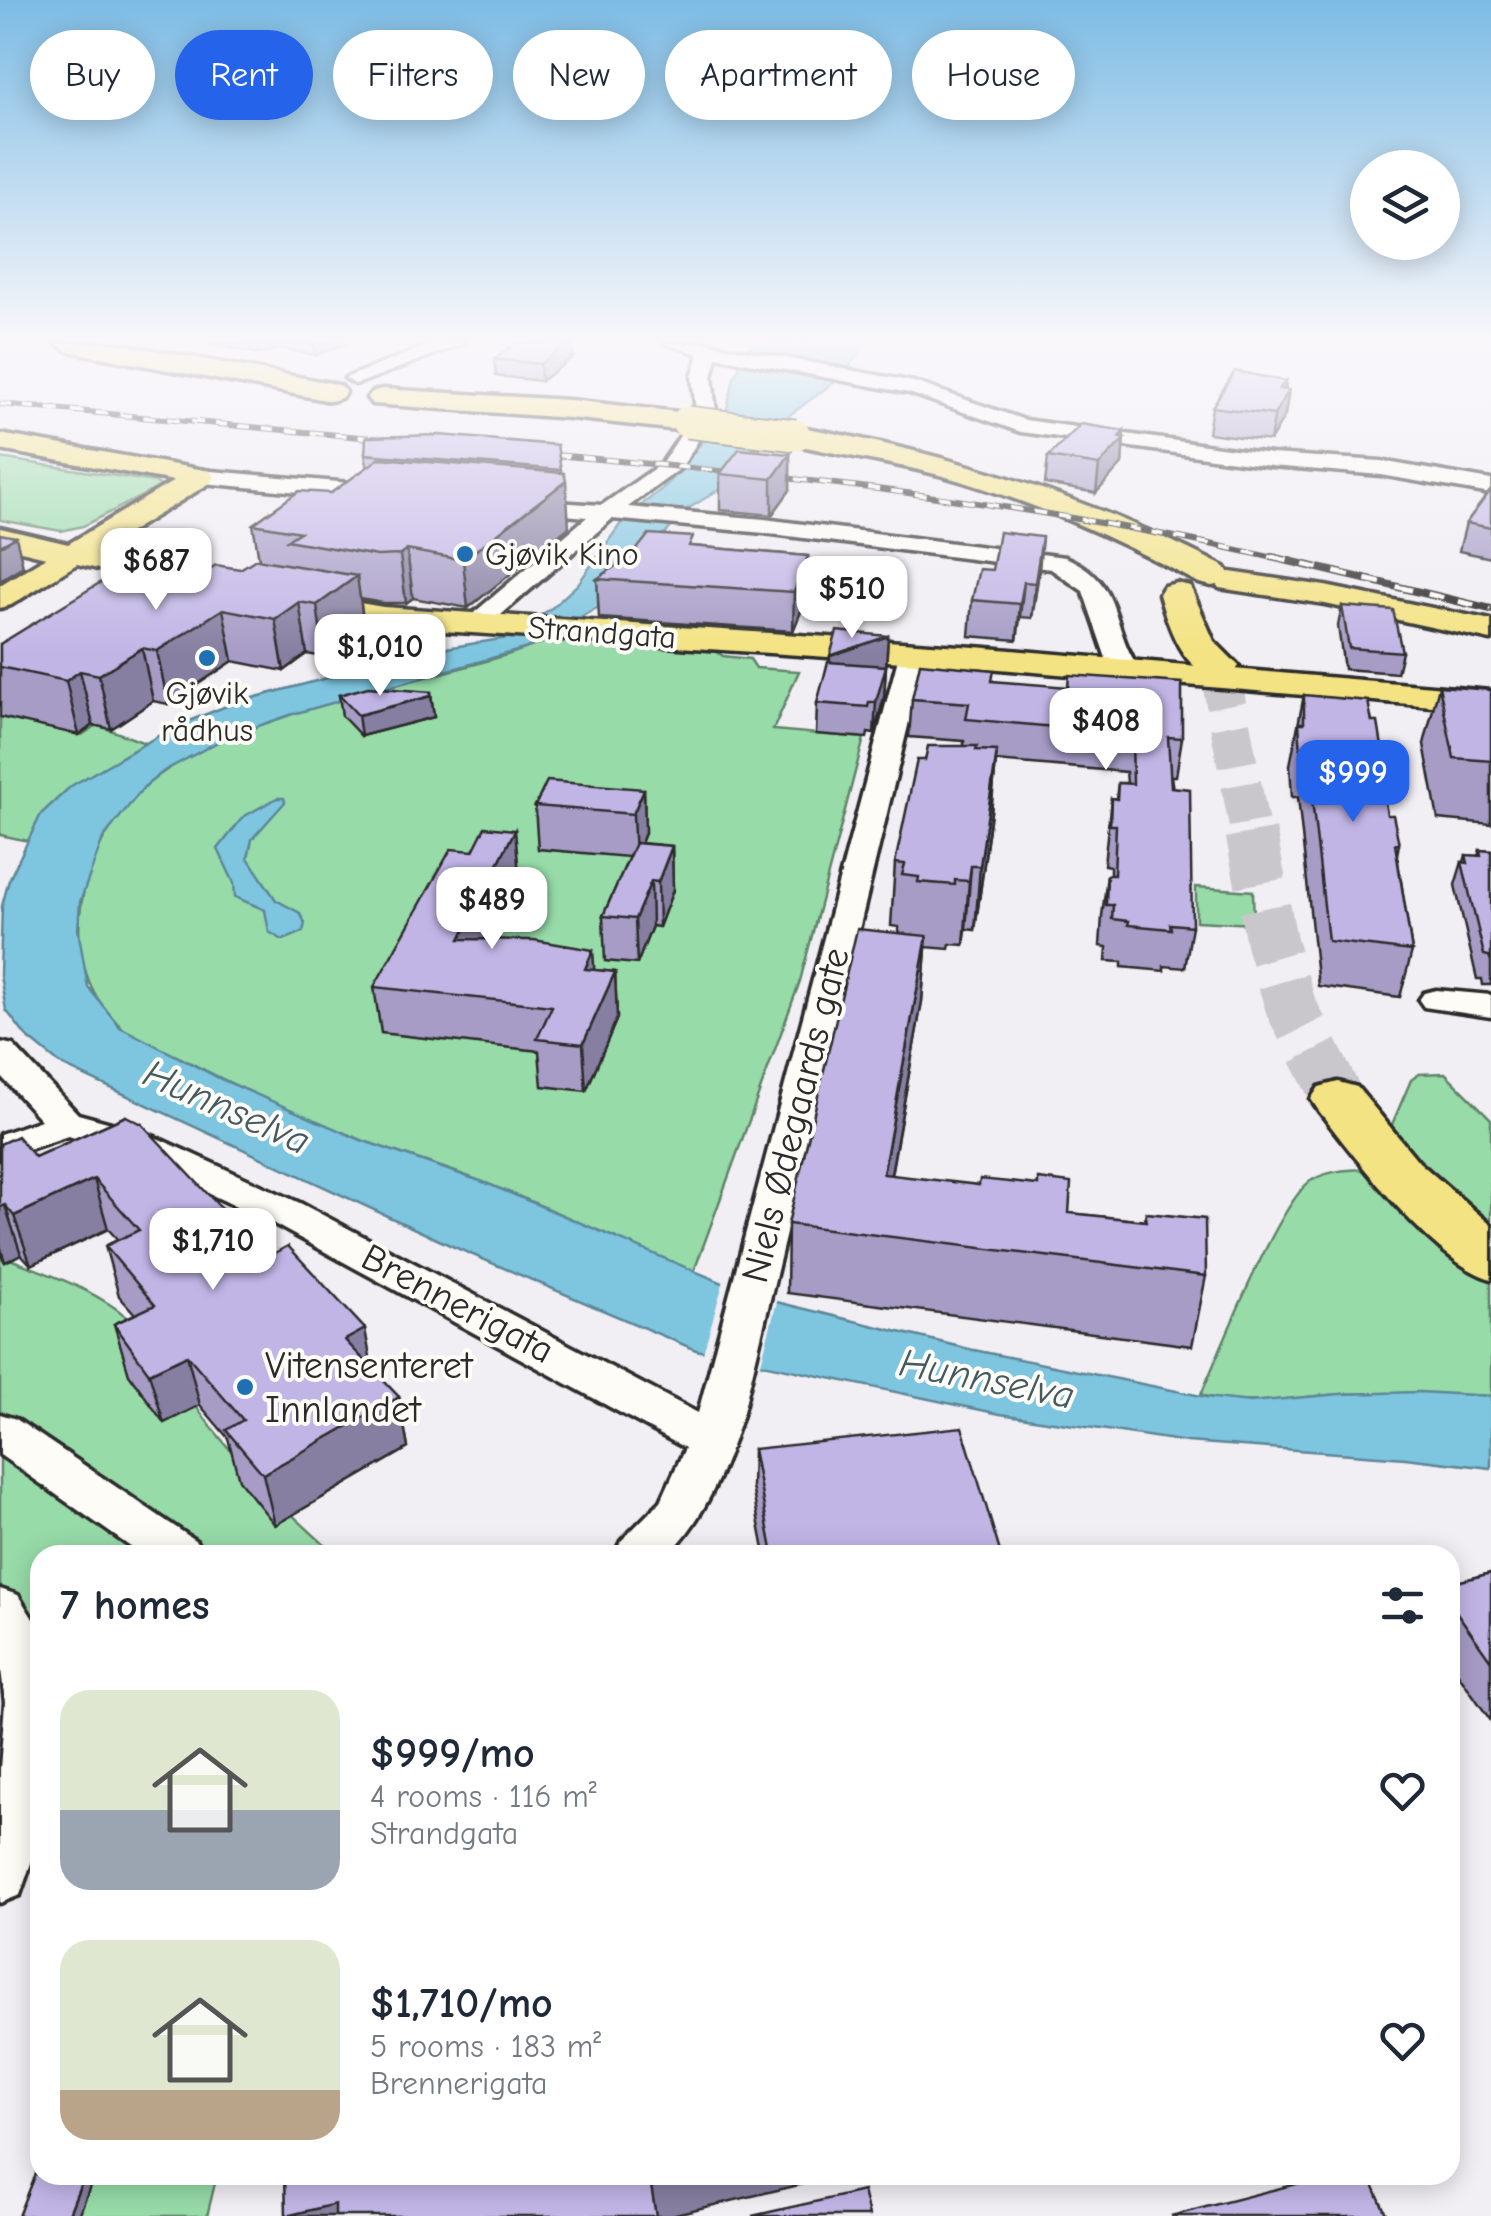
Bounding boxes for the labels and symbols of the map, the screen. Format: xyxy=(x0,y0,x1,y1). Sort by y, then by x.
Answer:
pin: $687 xyxy=(97,528,215,613)
place label: Gjøvik Kino xyxy=(485,536,639,573)
marker: Gjøvik Kino xyxy=(454,543,476,565)
pin: $510 xyxy=(793,556,911,641)
street label: Strandgata xyxy=(527,609,677,656)
pin: $1,010 xyxy=(299,614,461,699)
marker: Gjøvik rådhus xyxy=(196,647,218,669)
place label: Gjøvik rådhus xyxy=(161,675,253,749)
pin: $408 xyxy=(1047,688,1165,773)
pin: $999 xyxy=(1294,740,1412,825)
pin: $489 xyxy=(433,867,551,952)
street label: Niels Ødegaards gate xyxy=(733,943,859,1287)
water label: Hunnselva xyxy=(136,1050,317,1164)
pin: $1,710 xyxy=(132,1208,294,1293)
street label: Brennerigata xyxy=(354,1235,561,1373)
water label: Hunnselva xyxy=(896,1340,1078,1418)
place label: Vitensenteret Innlandet xyxy=(265,1344,474,1432)
marker: Vitensenteret Innlandet xyxy=(234,1376,256,1398)

